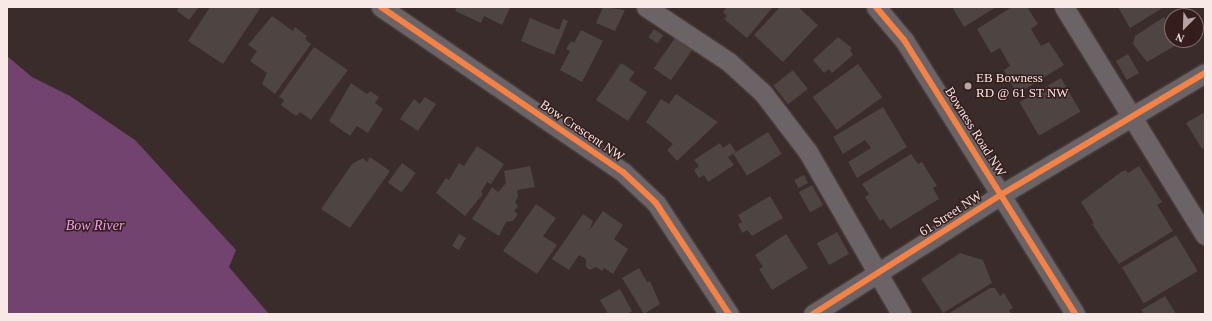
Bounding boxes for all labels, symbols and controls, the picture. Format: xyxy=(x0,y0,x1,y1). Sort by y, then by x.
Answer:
north arrow xyxy=(1164,8,1204,48)
text: N xyxy=(1174,31,1186,45)
place label: EB Bowness RD @ 61 ST NW xyxy=(976,71,1069,102)
marker: EB Bowness RD @ 61 ST NW xyxy=(963,81,973,91)
street label: Bowness Road NW xyxy=(941,84,1009,180)
street label: Bow Crescent NW xyxy=(537,97,627,165)
street label: 61 Street NW xyxy=(917,188,985,240)
water label: Bow River xyxy=(66,218,124,234)

